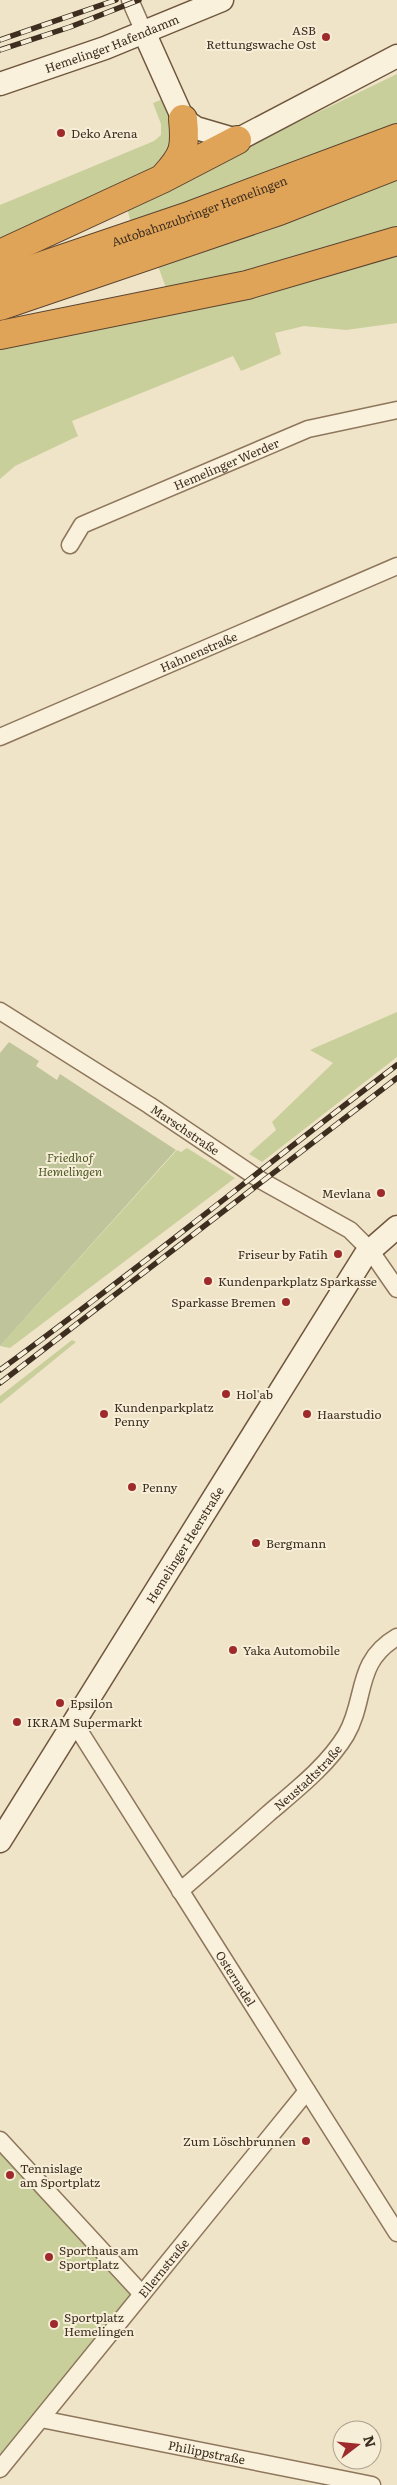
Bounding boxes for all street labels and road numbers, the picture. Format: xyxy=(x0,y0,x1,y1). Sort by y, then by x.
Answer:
street label: Hemelinger Hafendamm xyxy=(42,9,182,77)
street label: Autobahnzubringer Hemelingen xyxy=(109,171,290,251)
street label: Hemelinger Werder xyxy=(171,433,282,494)
street label: Hahnenstraße xyxy=(157,627,240,676)
street label: Marschstraße xyxy=(147,1100,223,1159)
street label: Hemelinger Heerstraße xyxy=(141,1483,228,1607)
street label: Neustadtstraße xyxy=(270,1741,346,1814)
street label: Osternadel xyxy=(212,1947,260,2010)
street label: Ellernstraße xyxy=(134,2234,193,2301)
street label: Philippstraße xyxy=(167,2436,247,2469)

